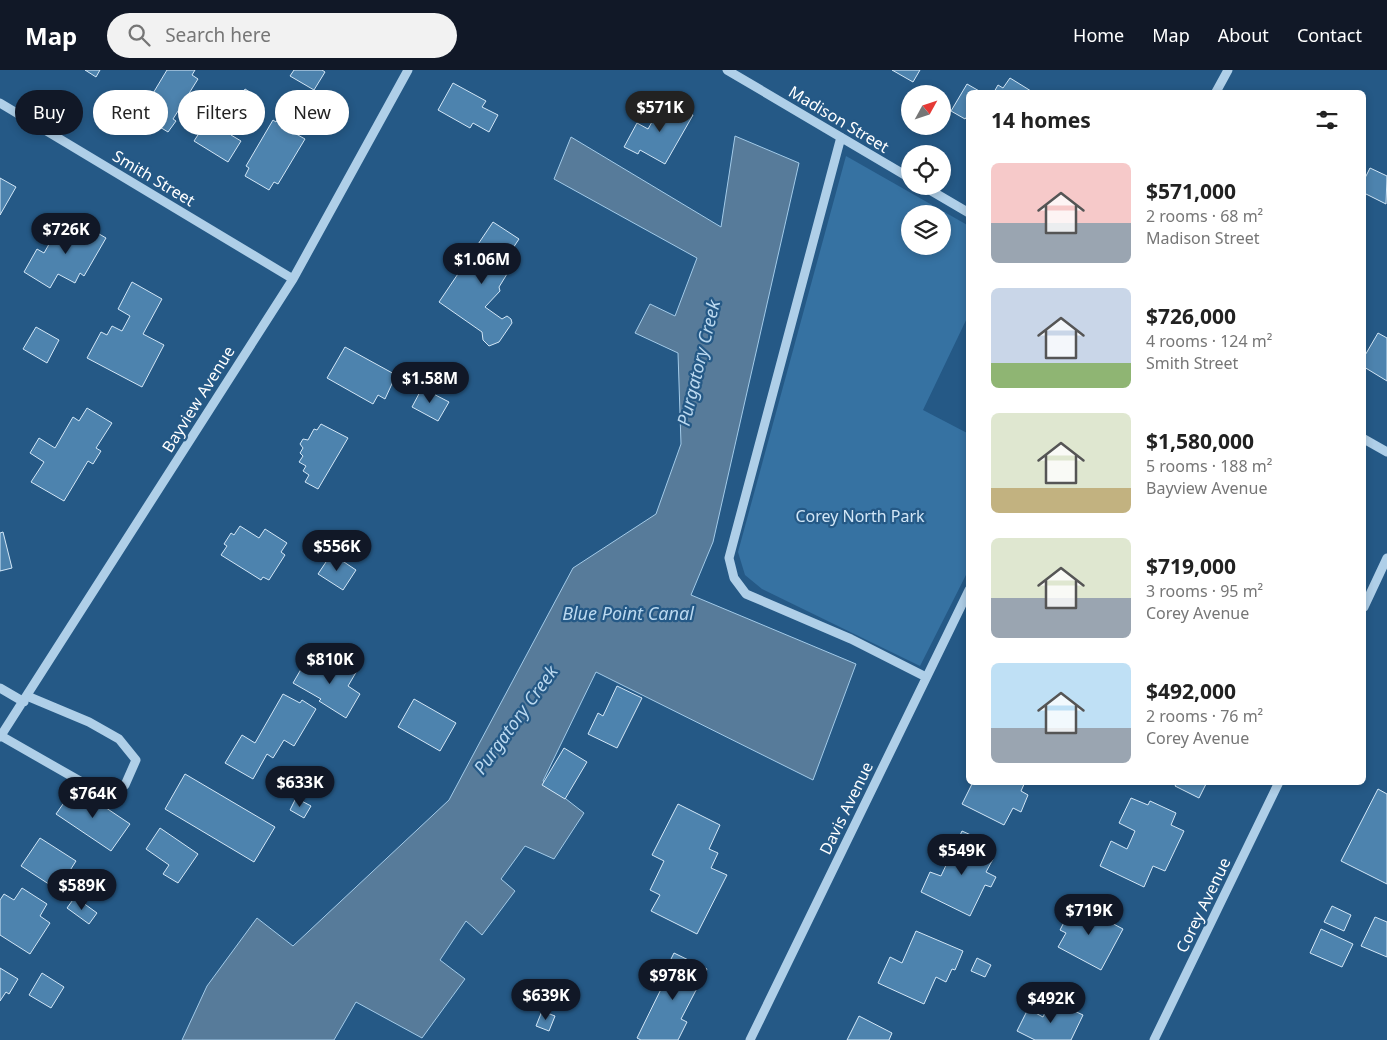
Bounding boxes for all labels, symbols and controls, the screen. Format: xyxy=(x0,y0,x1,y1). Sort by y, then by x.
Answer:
search box xyxy=(107,13,457,58)
text: Map xyxy=(25,19,77,52)
icon: search xyxy=(125,21,153,49)
text: Search here xyxy=(165,22,271,48)
text: Home xyxy=(1073,23,1124,47)
text: Map xyxy=(1152,23,1190,47)
text: About xyxy=(1218,23,1269,47)
text: Contact xyxy=(1297,23,1362,47)
street label: Madison Street xyxy=(785,80,894,158)
north arrow xyxy=(901,85,951,135)
map controls xyxy=(901,85,951,255)
chip: Buy xyxy=(15,90,83,135)
chip: Rent xyxy=(93,90,168,135)
chip: Filters xyxy=(178,90,265,135)
chip: New xyxy=(275,90,349,135)
pin: $571K xyxy=(625,90,695,133)
text: $571K xyxy=(636,96,684,118)
text: 14 homes xyxy=(991,106,1091,134)
icon: filters xyxy=(1313,106,1341,134)
street label: Smith Street xyxy=(109,145,199,211)
button: locate xyxy=(901,145,951,195)
text: $571,000 xyxy=(1146,177,1236,205)
icon: home xyxy=(1031,183,1091,243)
button: layers xyxy=(901,205,951,255)
text: 2 rooms · 68 m² xyxy=(1146,205,1263,227)
pin: $726K xyxy=(31,212,101,255)
text: $726K xyxy=(42,218,90,240)
text: Madison Street xyxy=(1146,227,1260,249)
pin: $1.06M xyxy=(441,242,523,285)
text: $1.06M xyxy=(454,248,510,270)
water label: Purgatory Creek xyxy=(671,296,726,428)
text: $726,000 xyxy=(1146,302,1236,330)
icon: home xyxy=(1031,308,1091,368)
text: 4 rooms · 124 m² xyxy=(1146,330,1272,352)
street label: Bayview Avenue xyxy=(156,342,240,456)
text: Smith Street xyxy=(1146,352,1238,374)
pin: $1.58M xyxy=(389,362,471,404)
text: $1.58M xyxy=(402,367,458,389)
text: $1,580,000 xyxy=(1146,427,1254,455)
icon: home xyxy=(1031,433,1091,493)
text: 5 rooms · 188 m² xyxy=(1146,455,1272,477)
text: Bayview Avenue xyxy=(1146,477,1267,499)
park label: Corey North Park xyxy=(795,505,925,527)
pin: $556K xyxy=(302,530,372,572)
text: $556K xyxy=(313,535,361,557)
text: $719,000 xyxy=(1146,552,1236,580)
icon: home xyxy=(1031,558,1091,618)
text: 3 rooms · 95 m² xyxy=(1146,580,1263,602)
water label: Blue Point Canal xyxy=(562,601,694,625)
text: Corey Avenue xyxy=(1146,602,1249,624)
pin: $810K xyxy=(295,642,365,685)
text: $810K xyxy=(306,648,354,670)
water label: Purgatory Creek xyxy=(468,659,563,779)
text: $492,000 xyxy=(1146,677,1236,705)
icon: home xyxy=(1031,683,1091,743)
text: 2 rooms · 76 m² xyxy=(1146,705,1263,727)
text: Corey Avenue xyxy=(1146,727,1249,749)
street label: Davis Avenue xyxy=(814,758,878,858)
pin: $633K xyxy=(265,766,335,808)
text: $633K xyxy=(276,771,324,793)
pin: $764K xyxy=(58,776,128,819)
text: $764K xyxy=(69,782,117,804)
pin: $549K xyxy=(927,834,997,876)
text: $549K xyxy=(938,839,986,861)
street label: Corey Avenue xyxy=(1170,854,1236,956)
pin: $589K xyxy=(47,868,117,911)
text: $589K xyxy=(58,874,106,896)
pin: $719K xyxy=(1054,894,1124,936)
text: $719K xyxy=(1065,899,1113,921)
pin: $978K xyxy=(638,958,708,1001)
text: $978K xyxy=(649,964,697,986)
pin: $639K xyxy=(511,978,581,1021)
pin: $492K xyxy=(1016,982,1086,1024)
text: $639K xyxy=(522,984,570,1006)
text: $492K xyxy=(1027,987,1075,1009)

